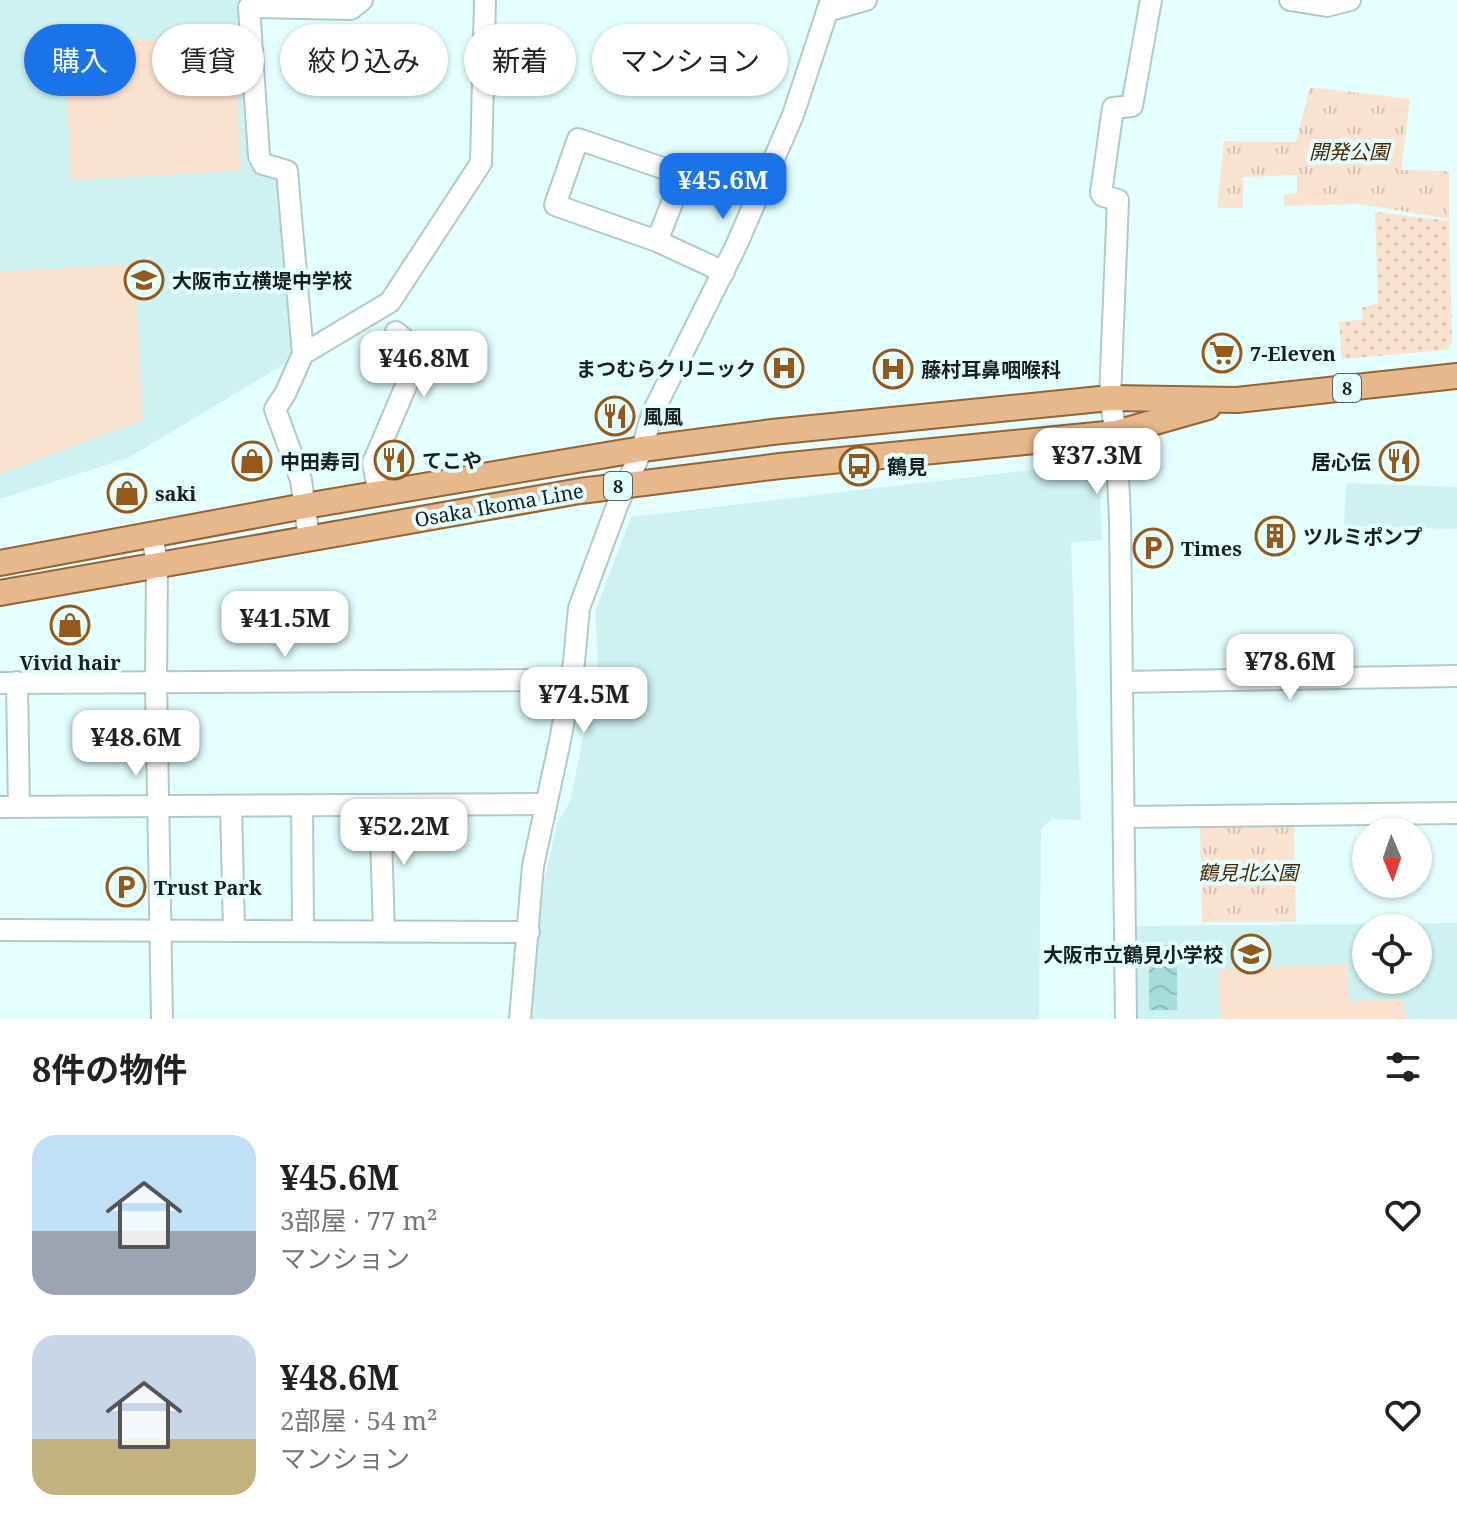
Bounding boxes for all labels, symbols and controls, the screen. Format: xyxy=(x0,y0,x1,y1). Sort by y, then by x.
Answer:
chip: 購入 xyxy=(24,24,136,96)
chip: 賃貸 xyxy=(152,24,264,96)
chip: 絞り込み xyxy=(280,24,448,96)
chip: 新着 xyxy=(464,24,576,96)
chip: マンション xyxy=(592,24,788,96)
park label: 開発公園 xyxy=(1309,138,1392,165)
pin: ¥45.6M xyxy=(658,153,788,221)
text: ¥45.6M xyxy=(677,161,769,197)
school or university icon: 大阪市立横堤中学校 xyxy=(123,259,165,301)
place label: 大阪市立横堤中学校 xyxy=(172,267,352,294)
pin: ¥46.8M xyxy=(359,331,489,399)
supermarket icon: 7-Eleven xyxy=(1201,332,1243,374)
text: ¥46.8M xyxy=(378,339,470,375)
place label: 7-Eleven xyxy=(1250,340,1336,367)
hospital icon: まつむらクリニック xyxy=(763,347,805,389)
hospital icon: 藤村耳鼻咽喉科 xyxy=(872,348,914,390)
place label: まつむらクリニック xyxy=(576,355,756,382)
place label: 藤村耳鼻咽喉科 xyxy=(921,356,1061,383)
road number: 8 xyxy=(1333,374,1361,402)
restaurant icon: 風風 xyxy=(594,395,636,437)
place label: 風風 xyxy=(643,403,683,430)
pin: ¥37.3M xyxy=(1032,428,1162,496)
text: ¥37.3M xyxy=(1051,436,1143,472)
restaurant icon: てこや xyxy=(373,439,415,481)
shop icon: 中田寿司 xyxy=(231,440,273,482)
restaurant icon: 居心伝 xyxy=(1378,440,1420,482)
bus stop icon: 鶴見 xyxy=(838,445,880,487)
place label: てこや xyxy=(422,447,482,474)
place label: 中田寿司 xyxy=(280,448,360,475)
place label: 居心伝 xyxy=(1311,448,1371,475)
place label: 鶴見 xyxy=(887,453,927,480)
shop icon: saki xyxy=(106,472,148,514)
road number: 8 xyxy=(604,472,632,500)
street label: Osaka Ikoma Line xyxy=(412,477,586,533)
place label: saki xyxy=(155,480,196,507)
building icon: ツルミポンプ xyxy=(1254,515,1296,557)
place label: ツルミポンプ xyxy=(1303,523,1422,550)
parking icon: Times xyxy=(1132,527,1174,569)
place label: Times xyxy=(1181,535,1242,562)
pin: ¥41.5M xyxy=(220,591,350,659)
text: ¥41.5M xyxy=(239,599,331,635)
shop icon: Vivid hair xyxy=(49,604,91,646)
pin: ¥78.6M xyxy=(1225,634,1355,702)
text: ¥78.6M xyxy=(1244,642,1336,678)
place label: Vivid hair xyxy=(19,649,121,676)
pin: ¥74.5M xyxy=(519,667,649,735)
text: ¥74.5M xyxy=(538,675,630,711)
pin: ¥48.6M xyxy=(71,710,201,778)
text: ¥48.6M xyxy=(90,718,182,754)
pin: ¥52.2M xyxy=(339,799,469,867)
text: ¥52.2M xyxy=(358,807,450,843)
north arrow xyxy=(1352,818,1432,898)
map controls xyxy=(1352,818,1432,994)
park label: 鶴見北公園 xyxy=(1198,859,1301,886)
parking icon: Trust Park xyxy=(105,866,147,908)
place label: Trust Park xyxy=(154,874,262,901)
button: locate xyxy=(1352,914,1432,994)
school or university icon: 大阪市立鶴見小学校 xyxy=(1230,933,1272,975)
place label: 大阪市立鶴見小学校 xyxy=(1043,941,1223,968)
icon: filters xyxy=(1381,1045,1425,1089)
text: 8件の物件 xyxy=(32,1046,187,1092)
text: ¥45.6M xyxy=(280,1154,399,1200)
icon: home xyxy=(96,1167,192,1263)
icon: heart xyxy=(1381,1193,1425,1237)
text: 3部屋 · 77 m² xyxy=(280,1202,437,1238)
text: マンション xyxy=(280,1240,410,1276)
text: ¥48.6M xyxy=(280,1354,399,1400)
icon: home xyxy=(96,1367,192,1463)
icon: heart xyxy=(1381,1393,1425,1437)
text: 2部屋 · 54 m² xyxy=(280,1402,437,1438)
text: マンション xyxy=(280,1440,410,1476)

